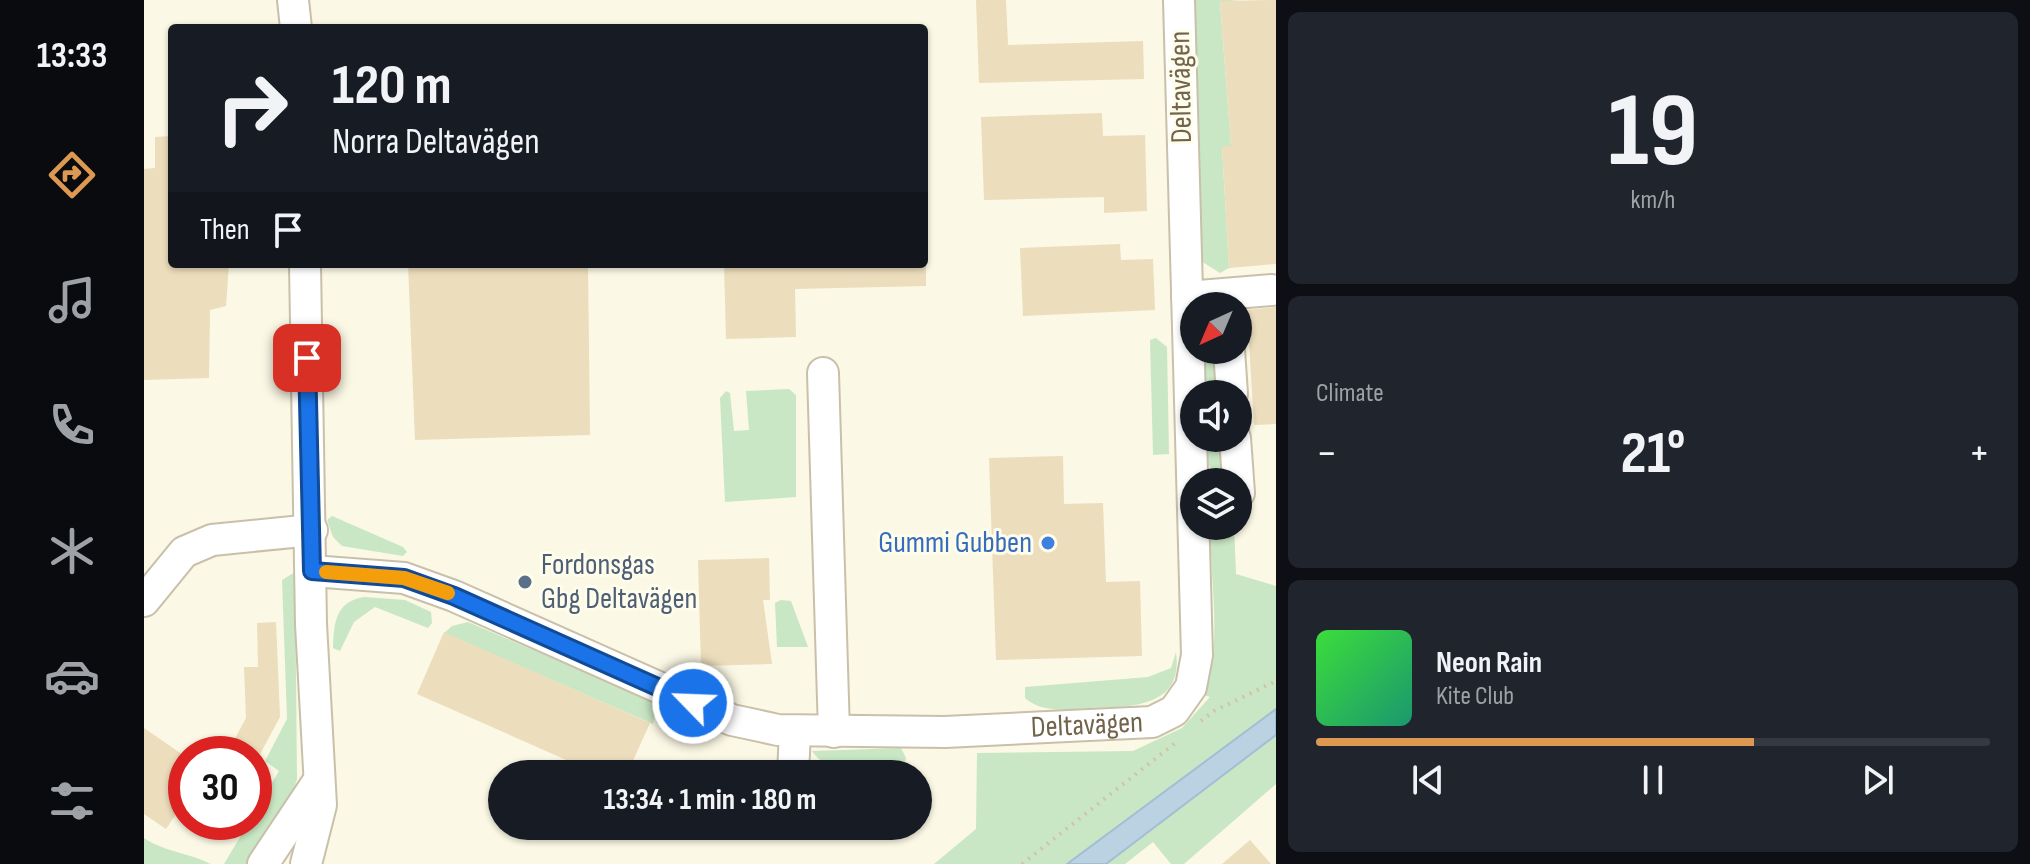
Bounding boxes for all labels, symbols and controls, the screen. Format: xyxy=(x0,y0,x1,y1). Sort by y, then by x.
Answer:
street label: Deltavägen xyxy=(1162,31,1200,143)
text: 13:33 xyxy=(37,35,107,78)
text: 120 m xyxy=(332,53,452,120)
icon: right xyxy=(200,56,304,160)
text: 19 xyxy=(1608,70,1698,195)
text: Norra Deltavägen xyxy=(332,121,540,164)
icon: directions xyxy=(44,147,100,203)
text: km/h xyxy=(1631,185,1675,216)
icon: arrive xyxy=(266,208,310,252)
text: Then xyxy=(200,212,250,248)
icon: music xyxy=(44,272,100,328)
north arrow xyxy=(1180,292,1252,364)
map controls xyxy=(1180,292,1252,540)
pin xyxy=(273,324,341,392)
icon: arrive xyxy=(285,336,329,380)
text: Climate xyxy=(1316,378,1384,409)
button: sound xyxy=(1180,380,1252,452)
icon: phone xyxy=(44,397,100,453)
text: 21° xyxy=(1620,418,1686,490)
text: − xyxy=(1316,427,1338,480)
text: + xyxy=(1968,427,1990,480)
button: layers xyxy=(1180,468,1252,540)
icon: climate xyxy=(44,523,100,579)
place label: Gummi Gubben xyxy=(878,525,1032,561)
marker: Gummi Gubben xyxy=(1039,534,1057,552)
place label: Fordonsgas Gbg Deltavägen xyxy=(541,547,697,617)
marker: Fordonsgas Gbg Deltavägen xyxy=(516,573,534,591)
text: Neon Rain xyxy=(1436,645,1542,681)
icon: car xyxy=(44,648,100,704)
position arrow xyxy=(651,661,735,745)
text: Kite Club xyxy=(1436,681,1514,712)
street label: Deltavägen xyxy=(1030,704,1144,746)
speed limit sign: 30 xyxy=(168,736,272,840)
icon: previous xyxy=(1406,758,1450,802)
icon: pause xyxy=(1631,758,1675,802)
icon: next xyxy=(1856,758,1900,802)
icon: filters xyxy=(44,773,100,829)
text: 13:34 · 1 min · 180 m xyxy=(604,782,816,818)

